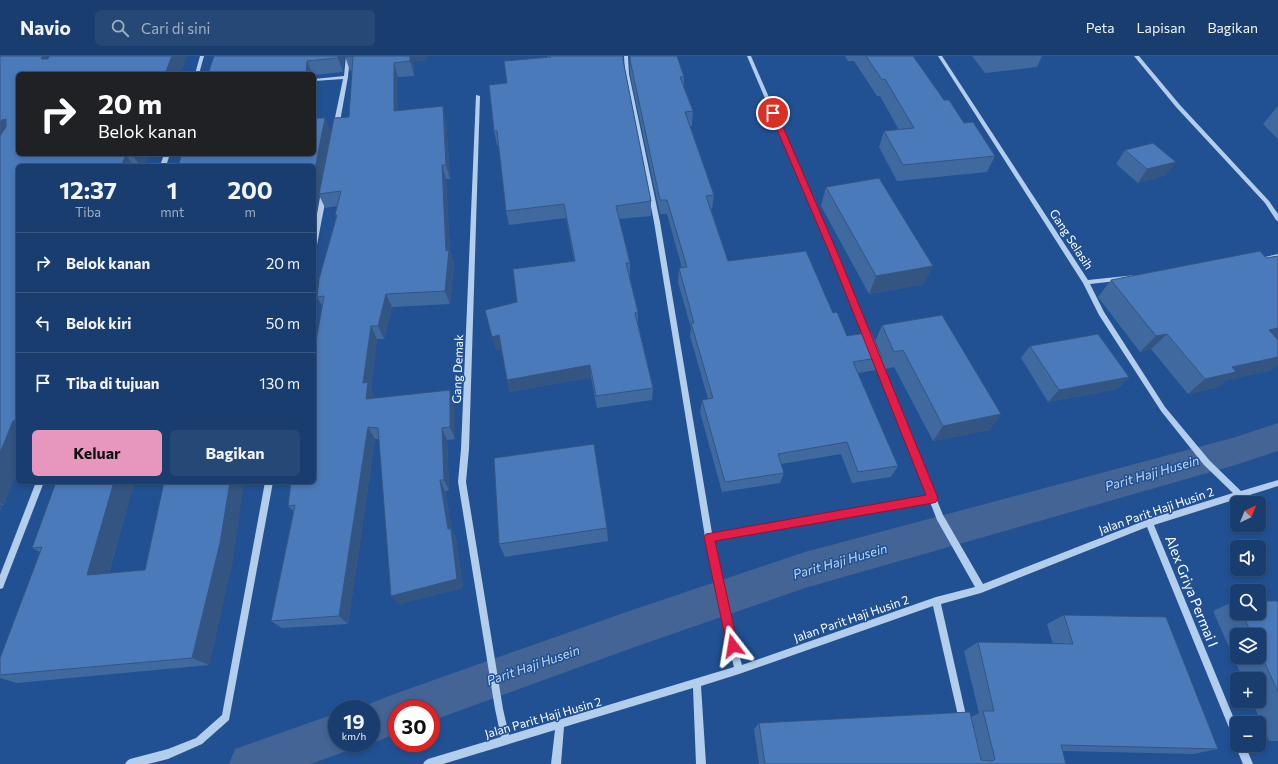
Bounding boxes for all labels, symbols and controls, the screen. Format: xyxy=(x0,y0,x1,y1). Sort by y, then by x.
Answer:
search box xyxy=(95,10,375,46)
text: Navio xyxy=(20,16,71,39)
icon: search xyxy=(109,17,131,39)
text: Cari di sini xyxy=(141,19,210,37)
text: Peta xyxy=(1086,19,1115,36)
text: Lapisan xyxy=(1137,19,1186,36)
text: Bagikan xyxy=(1208,19,1258,36)
text: 20 m xyxy=(98,86,162,120)
icon: right xyxy=(32,88,84,140)
pin xyxy=(756,96,790,130)
icon: arrive xyxy=(762,102,784,124)
text: Belok kanan xyxy=(98,120,197,142)
text: 12:37 xyxy=(59,175,117,204)
text: 1 xyxy=(167,175,178,204)
text: 200 xyxy=(227,175,273,204)
text: Tiba xyxy=(75,204,101,220)
text: mnt xyxy=(160,204,184,220)
text: m xyxy=(244,204,256,220)
street label: Gang Selasih xyxy=(1047,206,1097,272)
icon: right xyxy=(32,252,54,274)
text: Belok kanan xyxy=(66,254,150,272)
text: 20 m xyxy=(266,254,300,272)
icon: left xyxy=(32,312,54,334)
text: Belok kiri xyxy=(66,314,132,332)
text: 50 m xyxy=(266,314,300,332)
street label: Gang Demak xyxy=(449,334,465,404)
icon: arrive xyxy=(32,372,54,394)
text: Tiba di tujuan xyxy=(66,374,160,392)
text: 130 m xyxy=(259,374,300,392)
button: Keluar xyxy=(32,430,162,476)
button: Bagikan xyxy=(170,430,300,476)
water label: Parit Haji Husein xyxy=(1103,452,1201,494)
street label: Jalan Parit Haji Husin 2 xyxy=(1097,484,1216,537)
north arrow xyxy=(1230,496,1266,532)
map controls xyxy=(1230,496,1266,752)
street label: Alex Griya Permai I xyxy=(1162,533,1222,649)
water label: Parit Haji Husein xyxy=(791,540,889,582)
button: sound xyxy=(1230,540,1266,576)
button: search xyxy=(1230,584,1266,620)
street label: Jalan Parit Haji Husin 2 xyxy=(792,592,911,645)
position arrow xyxy=(712,625,754,667)
button: layers xyxy=(1230,628,1266,664)
water label: Parit Haji Husein xyxy=(484,642,582,688)
button: + xyxy=(1230,672,1266,708)
street label: Jalan Parit Haji Husin 2 xyxy=(483,694,604,741)
speed limit sign: 30 xyxy=(388,700,440,752)
text: 19 xyxy=(343,709,365,733)
button: − xyxy=(1230,716,1266,752)
text: km/h xyxy=(342,730,366,742)

